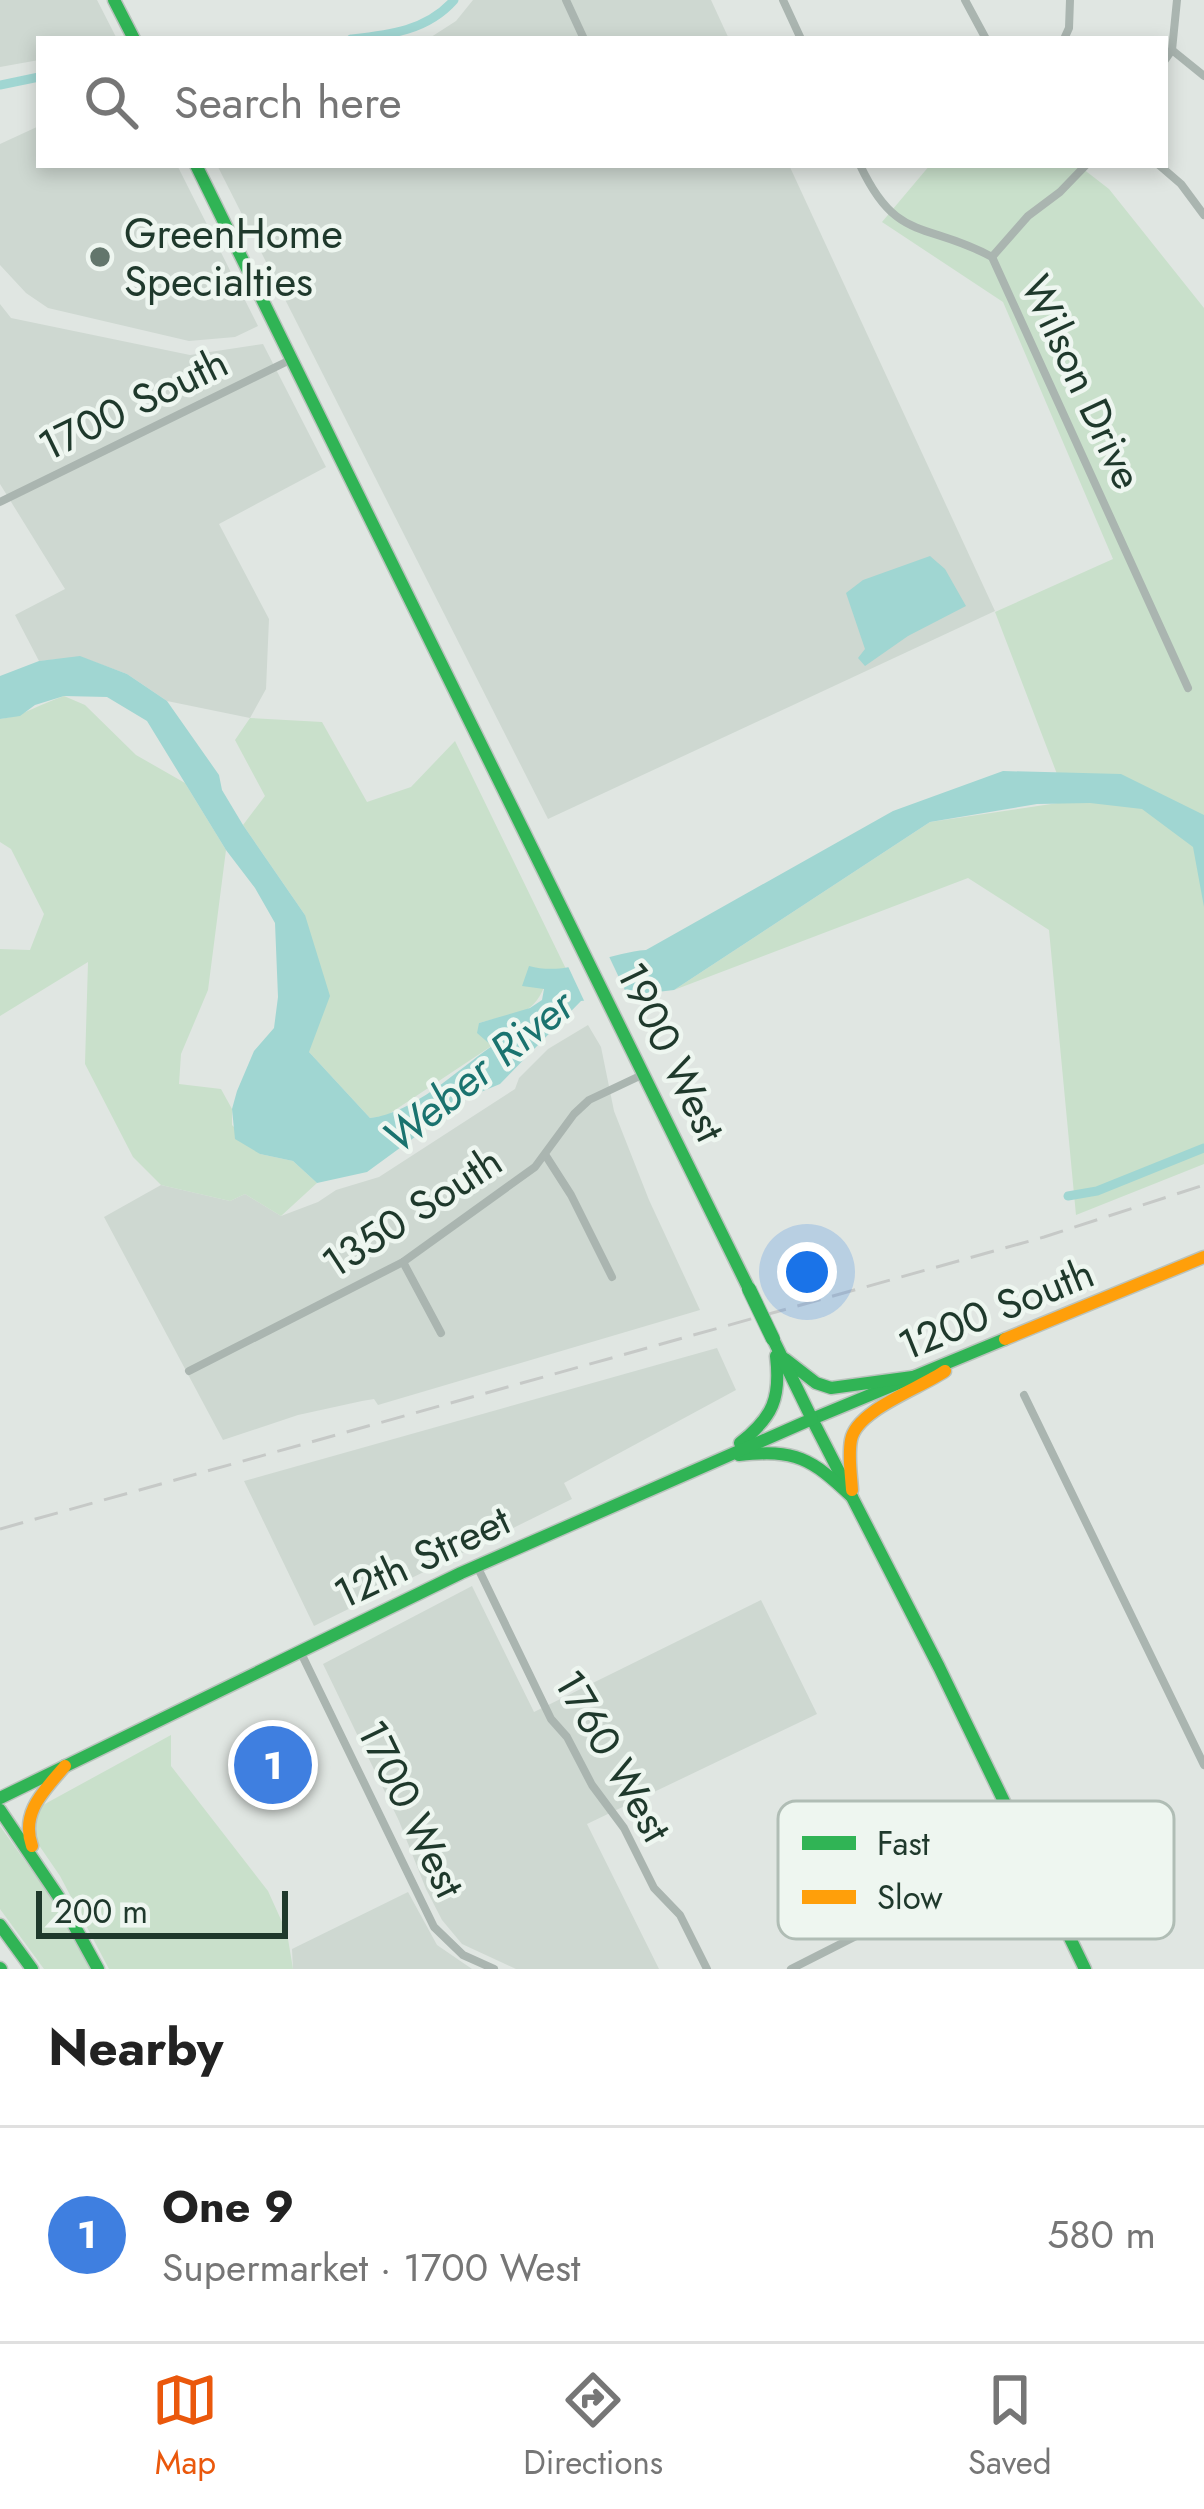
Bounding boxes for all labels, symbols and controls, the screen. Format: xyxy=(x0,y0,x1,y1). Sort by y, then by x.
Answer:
search box xyxy=(36,36,1168,168)
icon: search xyxy=(78,69,144,135)
text: Search here xyxy=(174,70,402,135)
place label: GreenHome Specialties xyxy=(124,203,343,312)
marker: GreenHome Specialties xyxy=(87,244,113,270)
street label: Wilson Drive xyxy=(1006,265,1158,499)
street label: 1700 South xyxy=(28,332,238,476)
street label: 1900 West xyxy=(601,952,741,1152)
water label: Weber River xyxy=(368,972,589,1169)
street label: 1350 South xyxy=(310,1131,514,1293)
your location xyxy=(777,1242,837,1302)
street label: 1200 South xyxy=(889,1242,1103,1376)
street label: 12th Street xyxy=(324,1490,520,1624)
street label: 1760 West xyxy=(539,1659,687,1853)
street label: 1700 West xyxy=(342,1710,480,1908)
pin: 1 xyxy=(234,1720,312,1810)
legend xyxy=(778,1801,1174,1939)
text: Fast xyxy=(877,1820,930,1867)
text: Slow xyxy=(877,1874,943,1921)
scale bar xyxy=(36,1885,288,1938)
text: 200 m xyxy=(54,1888,148,1935)
text: Nearby xyxy=(48,2010,223,2084)
text: One 9 xyxy=(162,2174,294,2239)
text: 1 xyxy=(77,2206,97,2263)
text: 580 m xyxy=(1047,2206,1156,2263)
text: Supermarket · 1700 West xyxy=(162,2239,580,2296)
tab: Map xyxy=(152,2367,218,2486)
tab: Directions xyxy=(523,2367,663,2486)
tab: Saved xyxy=(968,2367,1052,2486)

